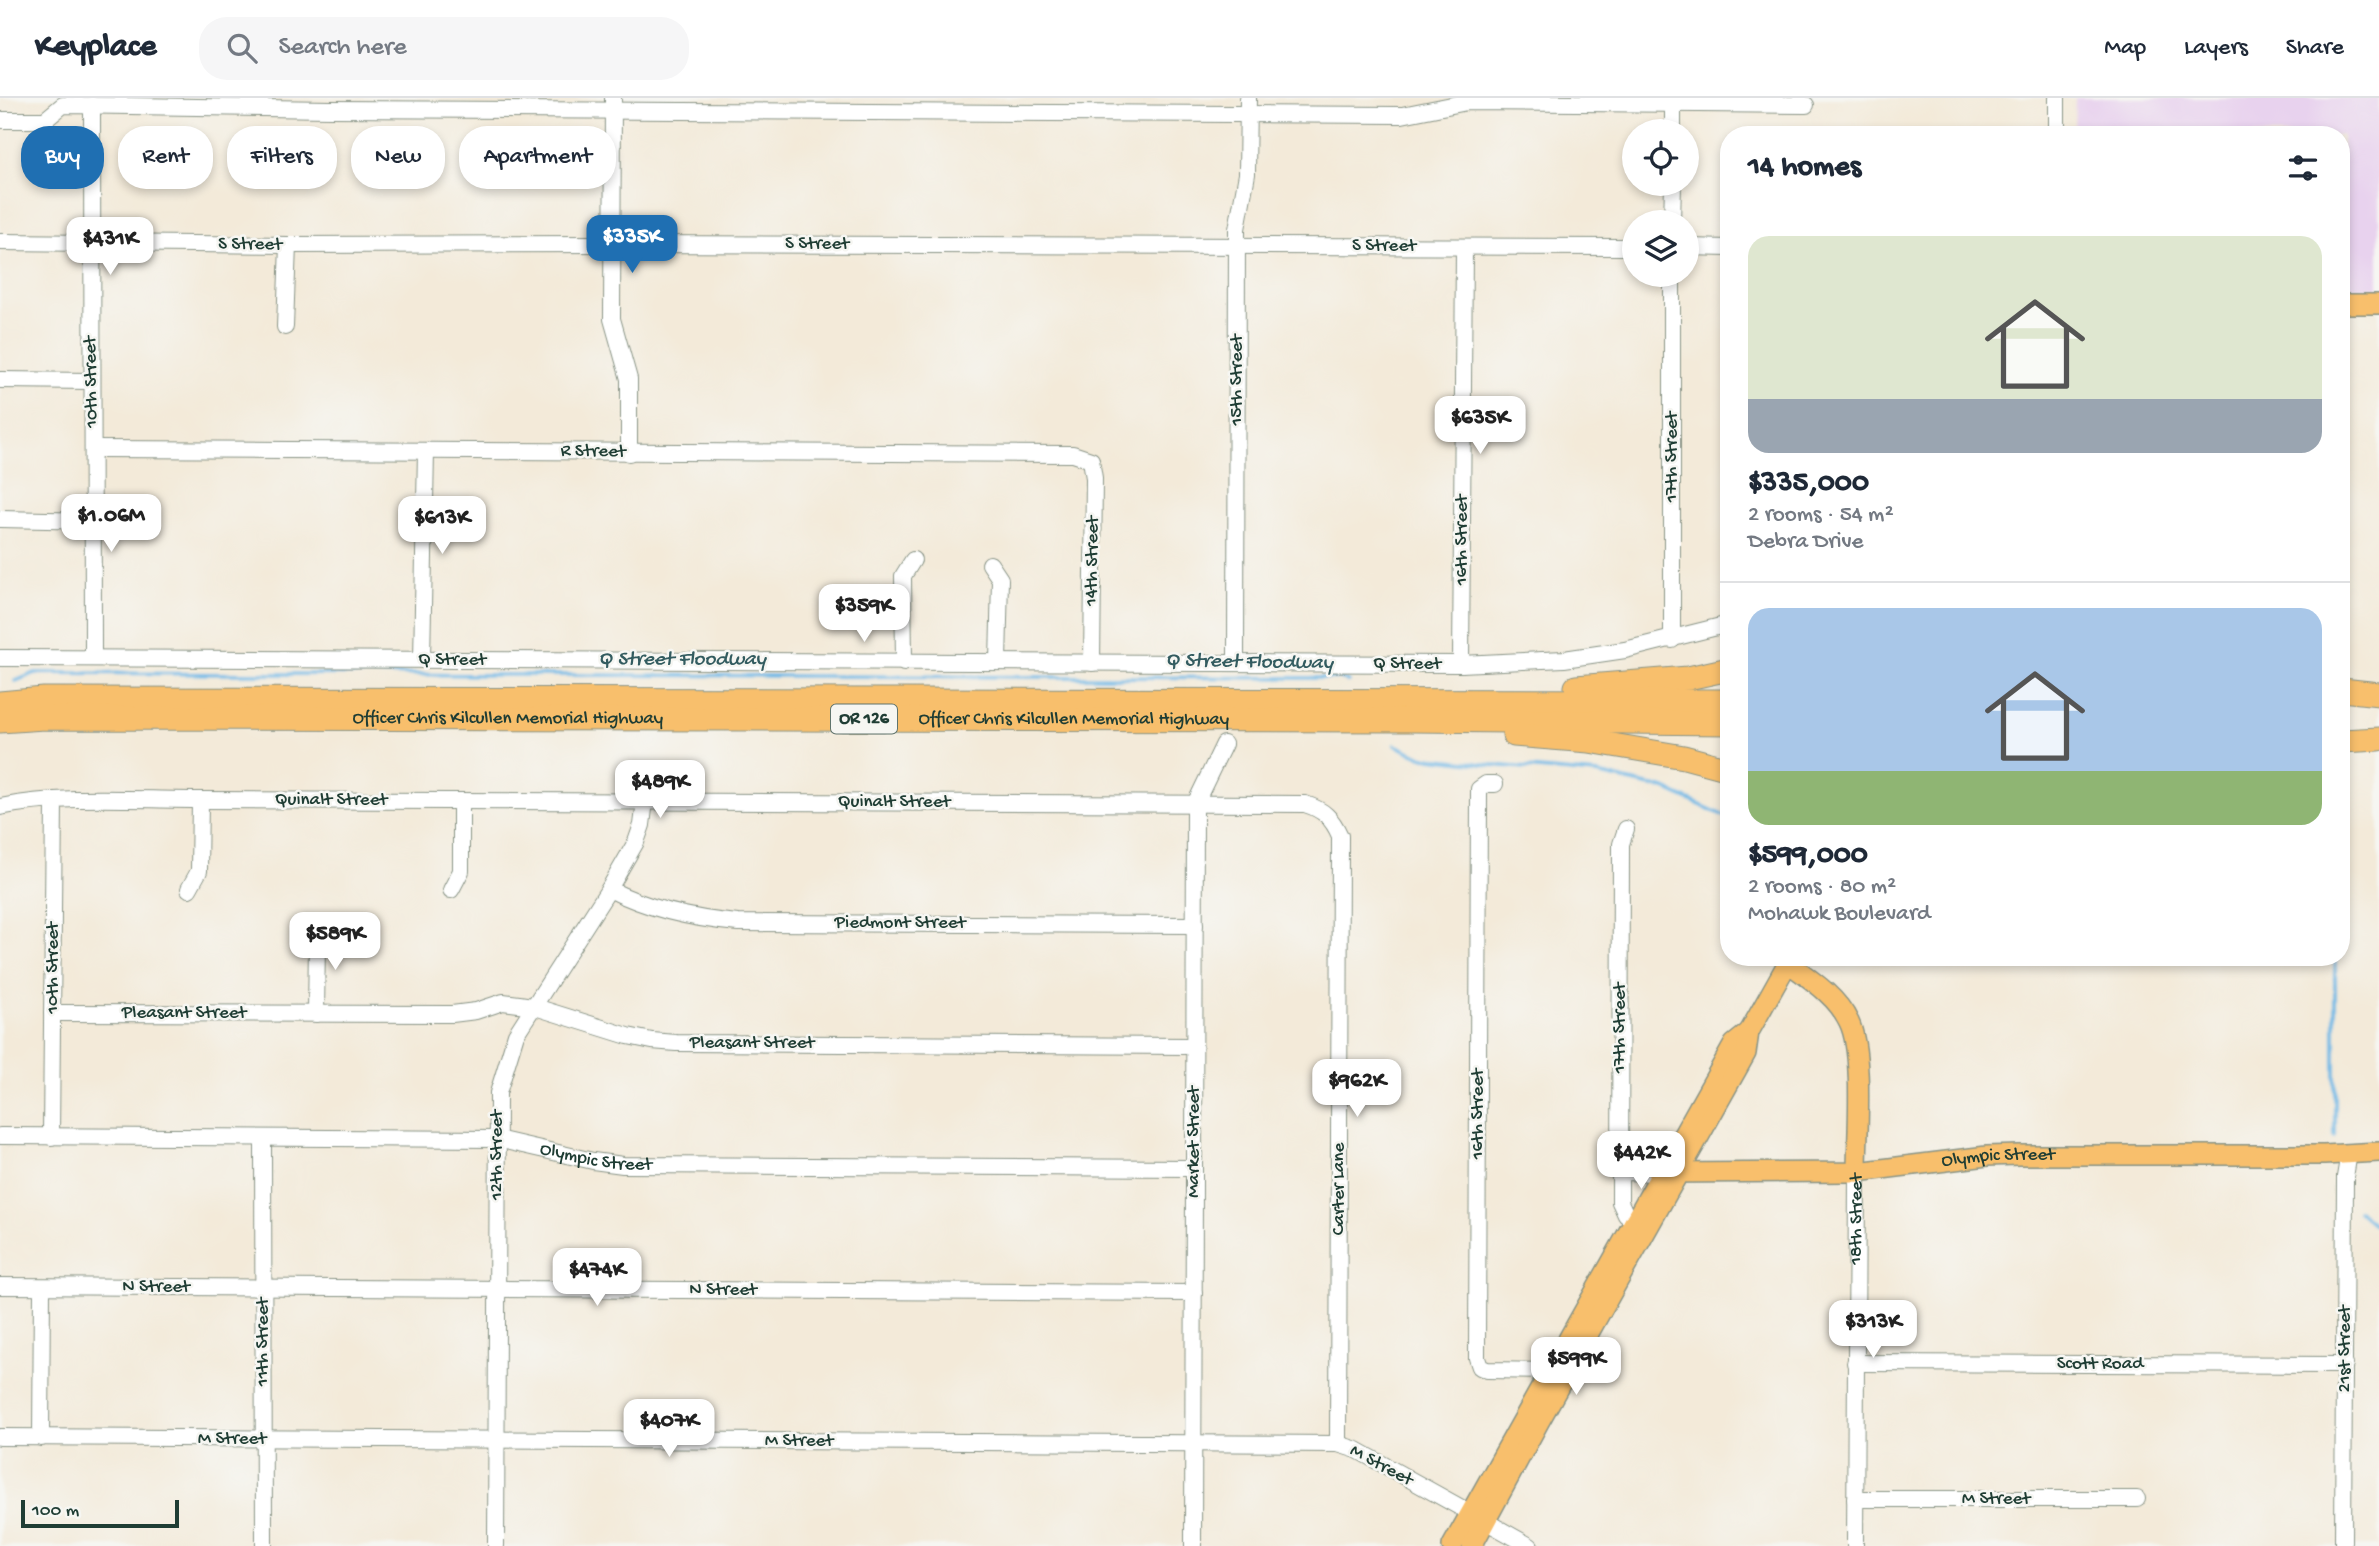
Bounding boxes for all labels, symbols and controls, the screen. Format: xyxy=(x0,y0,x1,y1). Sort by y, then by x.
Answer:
search box xyxy=(199,17,689,80)
text: Keyplace xyxy=(35,29,157,67)
icon: search xyxy=(223,29,261,67)
text: Search here xyxy=(279,33,407,64)
text: Map xyxy=(2104,34,2146,63)
text: Layers xyxy=(2184,34,2248,63)
text: Share xyxy=(2286,34,2344,63)
map controls xyxy=(1622,119,1699,287)
button: locate xyxy=(1622,119,1699,196)
chip: Buy xyxy=(21,126,104,189)
chip: Rent xyxy=(118,126,213,189)
chip: Filters xyxy=(227,126,337,189)
chip: New xyxy=(351,126,445,189)
chip: Apartment xyxy=(459,126,616,189)
icon: filters xyxy=(2284,149,2322,187)
text: 14 homes xyxy=(1748,151,1861,186)
button: layers xyxy=(1622,210,1699,287)
pin: $335K xyxy=(583,216,681,275)
pin: $431K xyxy=(61,218,159,277)
text: $335K xyxy=(603,224,661,251)
text: $431K xyxy=(82,226,138,253)
street label: S Street xyxy=(218,233,284,257)
street label: S Street xyxy=(785,233,851,256)
street label: S Street xyxy=(1352,235,1418,258)
icon: home xyxy=(1972,281,2098,407)
street label: 15th Street xyxy=(1226,332,1249,426)
street label: 10th Street xyxy=(80,334,104,429)
pin: $635K xyxy=(1431,396,1529,456)
text: $635K xyxy=(1451,405,1509,432)
street label: 17th Street xyxy=(1661,409,1684,503)
street label: R Street xyxy=(560,440,628,464)
text: $335,000 xyxy=(1748,467,1869,502)
street label: 16th Street xyxy=(1451,493,1474,586)
pin: $1.06M xyxy=(54,494,168,554)
pin: $613K xyxy=(393,496,491,556)
text: 2 rooms · 54 m² xyxy=(1748,502,1894,529)
text: $1.06M xyxy=(77,503,145,530)
text: $613K xyxy=(414,505,470,532)
street label: 14th Street xyxy=(1081,514,1105,607)
text: Debra Drive xyxy=(1748,529,1864,556)
pin: $359K xyxy=(815,584,913,644)
text: $359K xyxy=(835,593,893,620)
water label: Q Street Floodway xyxy=(598,648,768,673)
street label: Q Street xyxy=(418,649,488,672)
water label: Q Street Floodway xyxy=(1165,649,1335,677)
street label: Q Street xyxy=(1373,653,1443,676)
icon: home xyxy=(1972,653,2098,779)
road number: OR 126 xyxy=(831,704,897,734)
street label: Officer Chris Kilcullen Memorial Highway xyxy=(353,707,664,730)
street label: Officer Chris Kilcullen Memorial Highway xyxy=(919,708,1230,731)
pin: $489K xyxy=(611,760,709,820)
text: $489K xyxy=(631,769,689,796)
street label: Quinalt Street xyxy=(275,789,389,812)
street label: Quinalt Street xyxy=(838,791,952,814)
text: $599,000 xyxy=(1748,839,1868,874)
text: 2 rooms · 80 m² xyxy=(1748,874,1896,901)
text: Mohawk Boulevard xyxy=(1748,901,1931,928)
pin: $589K xyxy=(286,912,384,972)
street label: Piedmont Street xyxy=(834,912,968,935)
street label: 10th Street xyxy=(42,920,65,1015)
text: $589K xyxy=(305,921,365,948)
street label: 17th Street xyxy=(1609,980,1632,1074)
street label: Pleasant Street xyxy=(121,1002,248,1025)
street label: Pleasant Street xyxy=(689,1032,816,1055)
pin: $962K xyxy=(1308,1060,1406,1119)
street label: 16th Street xyxy=(1467,1067,1490,1160)
text: $962K xyxy=(1328,1068,1386,1095)
street label: Market Street xyxy=(1183,1084,1206,1198)
street label: 12th Street xyxy=(486,1108,509,1201)
pin: $442K xyxy=(1592,1132,1690,1191)
street label: Olympic Street xyxy=(537,1138,654,1177)
text: $442K xyxy=(1613,1140,1669,1167)
street label: Carter Lane xyxy=(1328,1142,1351,1235)
street label: Olympic Street xyxy=(1940,1143,2057,1173)
street label: 18th Street xyxy=(1845,1171,1869,1266)
pin: $474K xyxy=(548,1248,646,1308)
text: $474K xyxy=(569,1257,625,1284)
street label: N Street xyxy=(122,1276,192,1299)
street label: N Street xyxy=(689,1279,759,1302)
street label: 11th Street xyxy=(252,1296,275,1387)
pin: $313K xyxy=(1824,1300,1922,1360)
street label: 21st Street xyxy=(2334,1303,2357,1392)
text: $313K xyxy=(1845,1309,1901,1336)
pin: $599K xyxy=(1527,1338,1625,1397)
text: $599K xyxy=(1547,1346,1605,1373)
street label: Scott Road xyxy=(2057,1353,2145,1376)
pin: $407K xyxy=(620,1400,718,1459)
text: $407K xyxy=(640,1408,698,1435)
street label: M Street xyxy=(198,1428,268,1451)
street label: M Street xyxy=(765,1430,835,1453)
street label: M Street xyxy=(1345,1440,1419,1493)
street label: M Street xyxy=(1962,1488,2032,1511)
scale bar xyxy=(21,1497,178,1529)
text: 100 m xyxy=(32,1500,79,1523)

